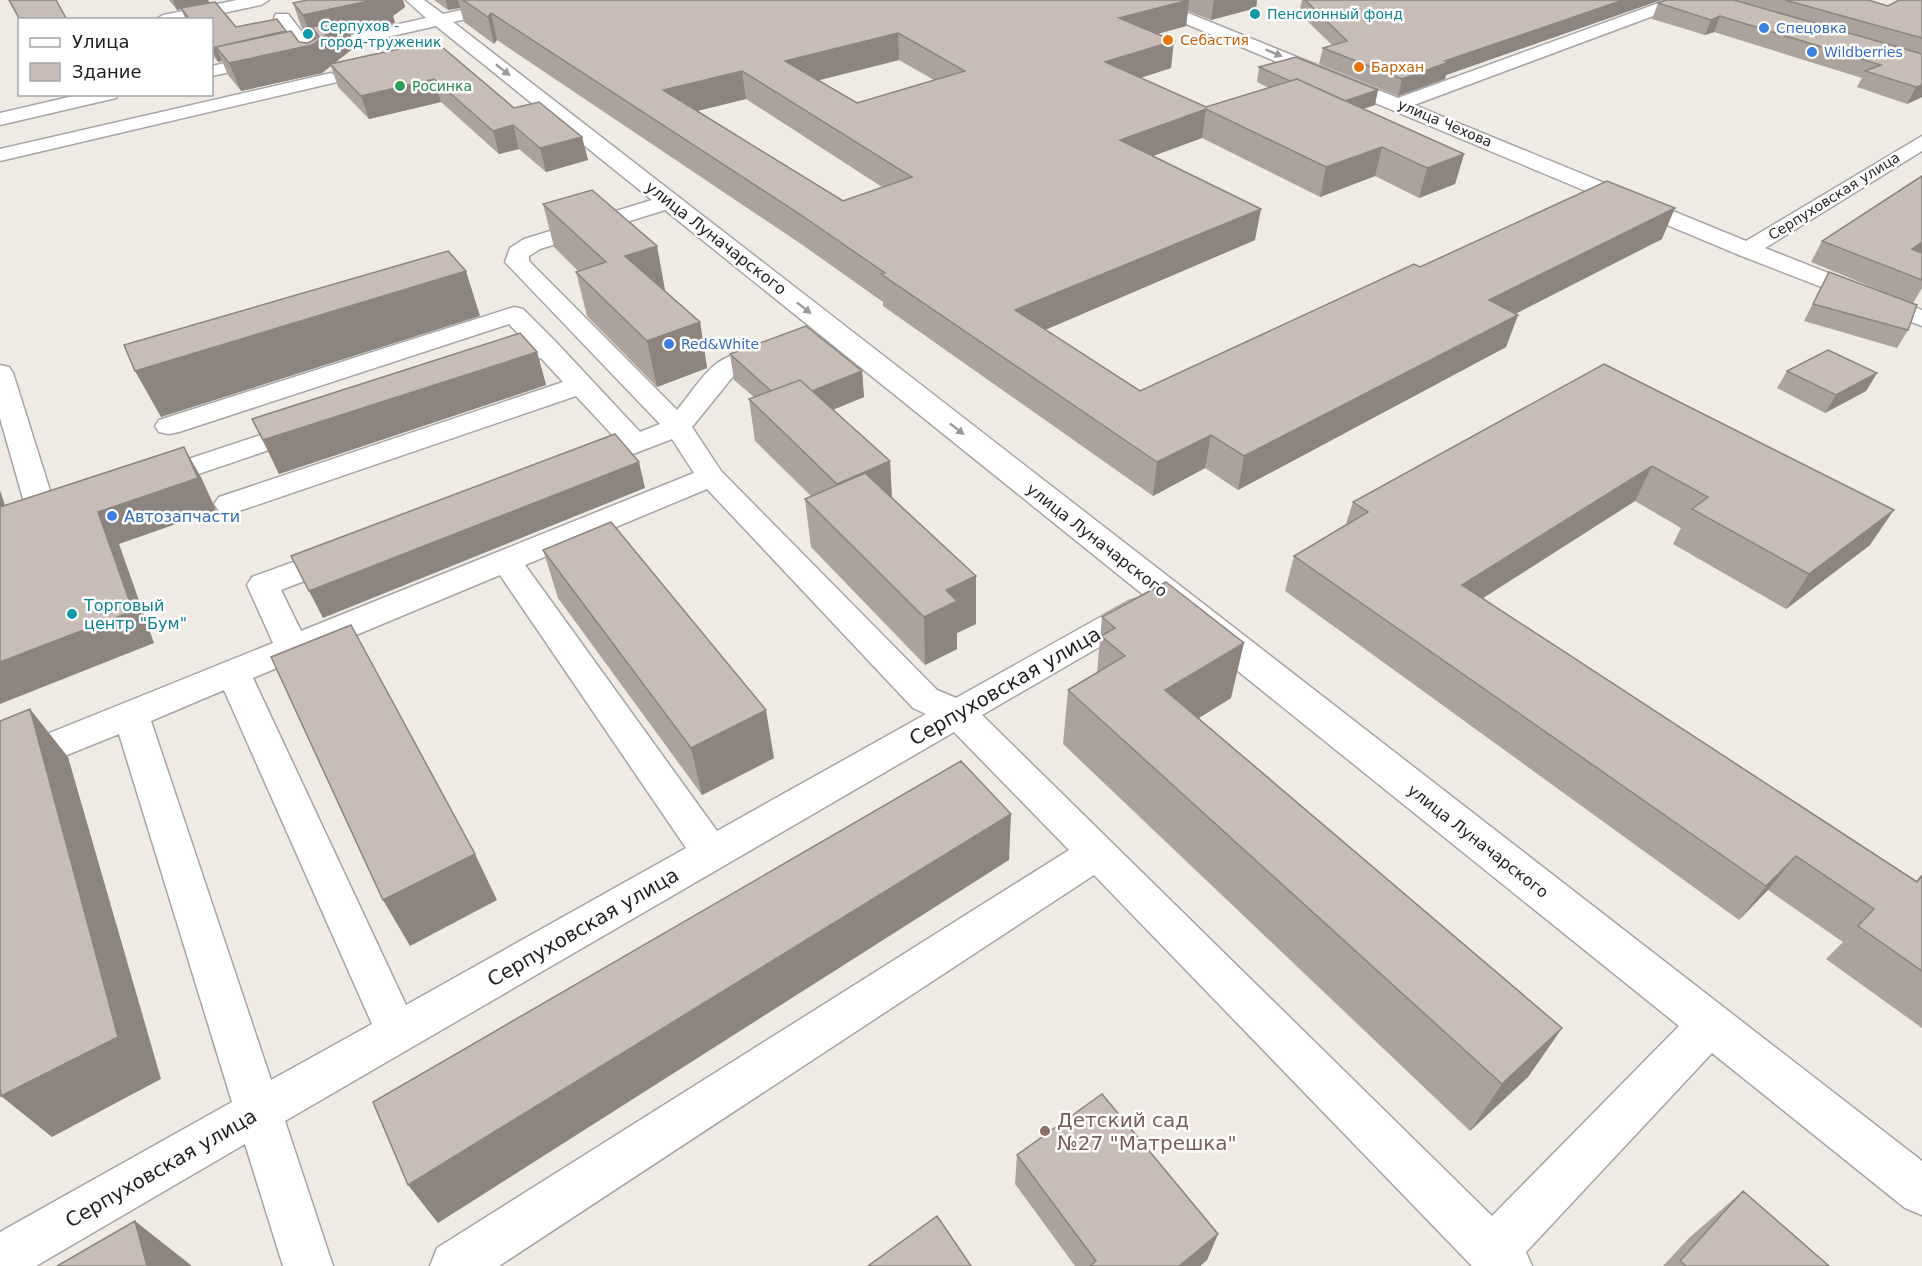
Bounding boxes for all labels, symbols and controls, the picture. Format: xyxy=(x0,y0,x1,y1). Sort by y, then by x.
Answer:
place label: Пенсионный фонд xyxy=(1267,6,1403,22)
marker: Пенсионный фонд xyxy=(1248,7,1262,21)
legend xyxy=(18,18,213,96)
place label: Серпухов - город-труженик xyxy=(320,18,441,50)
place label: Спецовка xyxy=(1776,20,1847,36)
marker: Спецовка xyxy=(1757,21,1771,35)
marker: Серпухов - город-труженик xyxy=(301,27,315,41)
text: Улица xyxy=(72,31,129,52)
place label: Себастия xyxy=(1180,32,1249,48)
marker: Себастия xyxy=(1161,33,1175,47)
place label: Wildberries xyxy=(1824,44,1903,60)
marker: Wildberries xyxy=(1805,45,1819,59)
one-way arrow xyxy=(1266,49,1284,59)
place label: Бархан xyxy=(1371,59,1424,75)
marker: Бархан xyxy=(1352,60,1366,74)
text: Здание xyxy=(72,61,142,82)
one-way arrow xyxy=(495,63,510,75)
place label: Росинка xyxy=(412,78,472,94)
marker: Росинка xyxy=(393,79,407,93)
street label: улица Чехова xyxy=(1395,96,1495,150)
street label: Серпуховская улица xyxy=(1765,149,1903,243)
street label: улица Луначарского xyxy=(642,177,790,299)
one-way arrow xyxy=(796,301,812,314)
place label: Red&White xyxy=(681,336,759,352)
marker: Red&White xyxy=(662,337,676,351)
one-way arrow xyxy=(949,422,964,435)
street label: улица Луначарского xyxy=(1023,479,1171,601)
place label: Автозапчасти xyxy=(124,507,240,526)
marker: Автозапчасти xyxy=(105,509,119,523)
place label: Торговый центр "Бум" xyxy=(83,596,187,633)
marker: Торговый центр "Бум" xyxy=(65,607,79,621)
street label: Серпуховская улица xyxy=(905,621,1105,751)
street label: улица Луначарского xyxy=(1404,780,1552,902)
street label: Серпуховская улица xyxy=(483,862,683,992)
street label: Серпуховская улица xyxy=(61,1103,261,1233)
place label: Детский сад №27 "Матрешка" xyxy=(1057,1108,1237,1155)
marker: Детский сад №27 "Матрешка" xyxy=(1038,1124,1052,1138)

